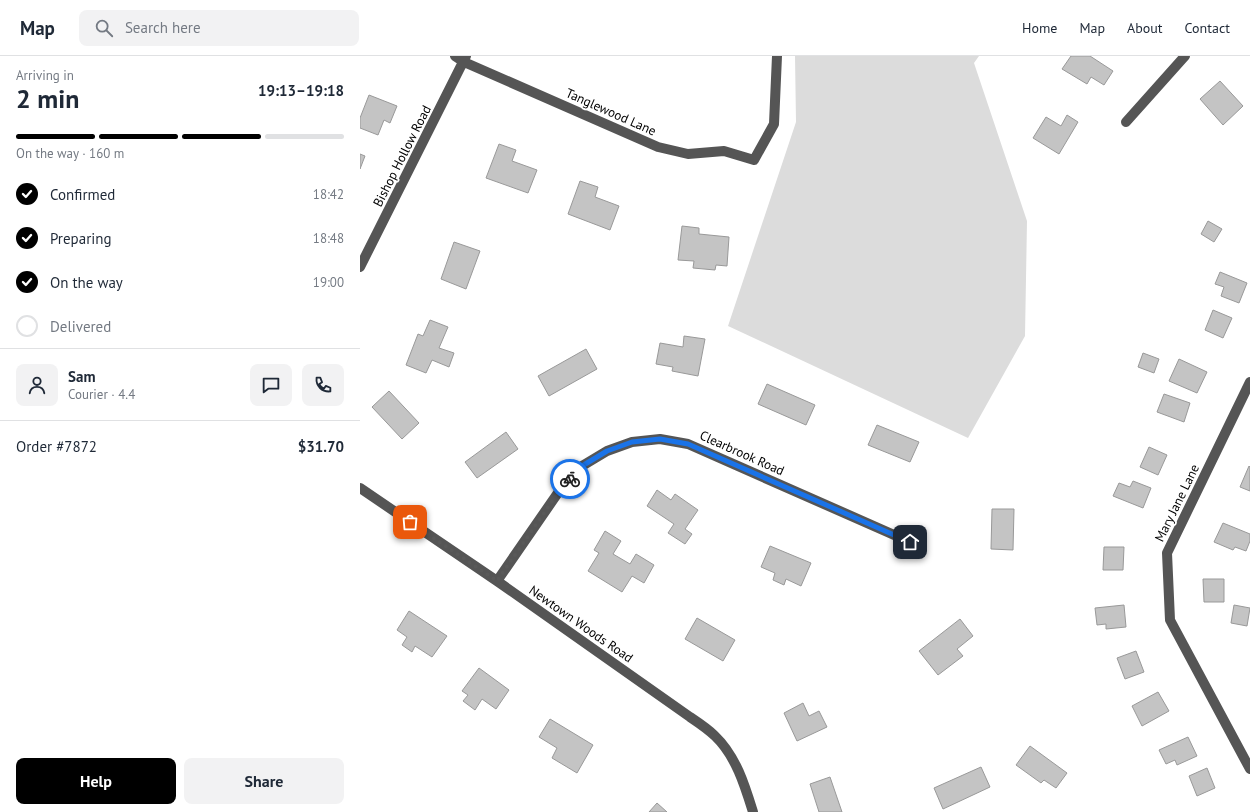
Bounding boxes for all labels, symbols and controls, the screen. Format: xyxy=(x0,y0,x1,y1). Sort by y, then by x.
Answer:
search box xyxy=(79,10,359,46)
text: Map xyxy=(20,16,55,40)
icon: search xyxy=(93,17,115,39)
text: Search here xyxy=(125,18,201,37)
text: Home xyxy=(1022,19,1057,37)
text: Map xyxy=(1079,19,1105,37)
text: About xyxy=(1127,19,1163,37)
text: Contact xyxy=(1185,19,1230,37)
text: Arriving in xyxy=(16,67,74,84)
text: 19:13–19:18 xyxy=(258,81,344,100)
text: 2 min xyxy=(16,82,79,115)
street label: Tanglewood Lane xyxy=(563,84,659,140)
street label: Bishop Hollow Road xyxy=(369,102,435,210)
text: On the way · 160 m xyxy=(16,145,124,162)
icon: check xyxy=(16,183,38,205)
text: Confirmed xyxy=(50,185,115,204)
text: 18:42 xyxy=(313,186,344,203)
icon: check xyxy=(16,227,38,249)
text: Preparing xyxy=(50,229,112,248)
text: 18:48 xyxy=(313,230,344,247)
icon: check xyxy=(16,271,38,293)
text: On the way xyxy=(50,273,123,292)
text: 19:00 xyxy=(313,274,344,291)
text: Delivered xyxy=(50,317,111,336)
button: person xyxy=(16,364,58,406)
button: chat xyxy=(250,364,292,406)
button: phone xyxy=(302,364,344,406)
text: Sam xyxy=(68,367,95,386)
text: Courier · 4.4 xyxy=(68,386,135,403)
street label: Clearbrook Road xyxy=(697,427,787,479)
text: Order #7872 xyxy=(16,437,97,456)
text: $31.70 xyxy=(298,437,344,456)
courier xyxy=(550,459,590,499)
street label: Mary Jane Lane xyxy=(1151,461,1203,545)
icon: bike xyxy=(559,468,581,490)
pin xyxy=(393,505,427,539)
icon: bag xyxy=(399,511,421,533)
pin xyxy=(893,525,927,559)
icon: home xyxy=(899,531,921,553)
street label: Newtown Woods Road xyxy=(526,582,636,666)
button: Help xyxy=(16,758,176,804)
button: Share xyxy=(184,758,344,804)

